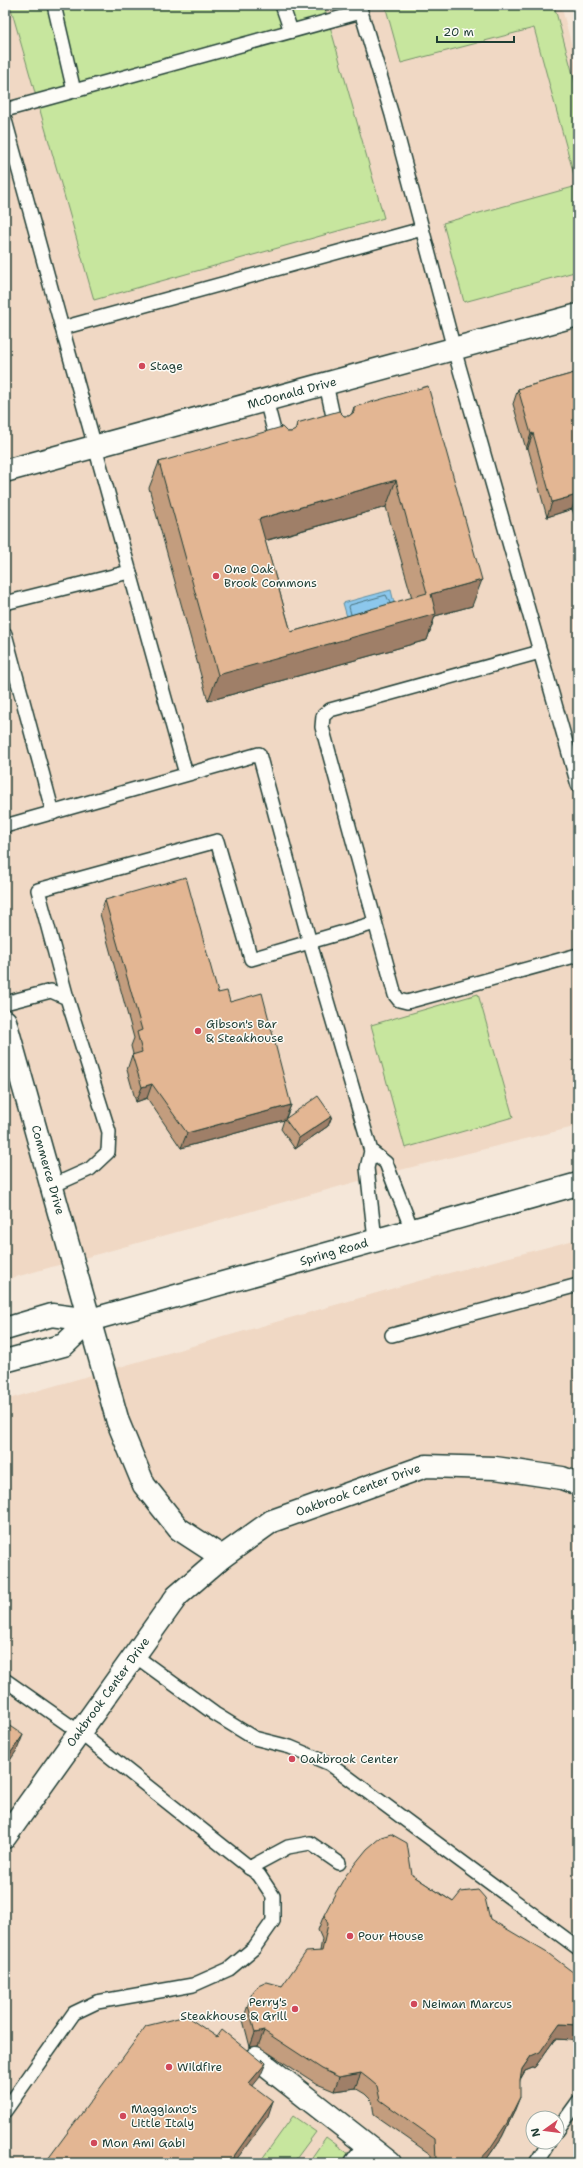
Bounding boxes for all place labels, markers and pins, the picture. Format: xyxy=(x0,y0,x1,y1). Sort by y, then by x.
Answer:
place label: Stage xyxy=(150,358,183,374)
marker: Stage xyxy=(137,361,147,371)
place label: One Oak Brook Commons xyxy=(224,561,317,591)
marker: One Oak Brook Commons xyxy=(211,571,221,581)
place label: Gibson's Bar & Steakhouse xyxy=(206,1016,284,1046)
marker: Gibson's Bar & Steakhouse xyxy=(193,1026,203,1036)
place label: Oakbrook Center xyxy=(300,1751,399,1767)
marker: Oakbrook Center xyxy=(287,1754,297,1764)
place label: Pour House xyxy=(358,1928,424,1944)
marker: Pour House xyxy=(345,1931,355,1941)
place label: Perry's Steakhouse & Grill xyxy=(180,1994,287,2024)
place label: Neiman Marcus xyxy=(422,1996,512,2012)
marker: Neiman Marcus xyxy=(409,1999,419,2009)
marker: Perry's Steakhouse & Grill xyxy=(290,2004,300,2014)
place label: Wildfire xyxy=(177,2059,223,2075)
marker: Wildfire xyxy=(164,2062,174,2072)
place label: Maggiano's Little Italy xyxy=(131,2101,197,2131)
marker: Maggiano's Little Italy xyxy=(118,2111,128,2121)
place label: Mon Ami Gabi xyxy=(102,2135,185,2151)
marker: Mon Ami Gabi xyxy=(89,2138,99,2148)

